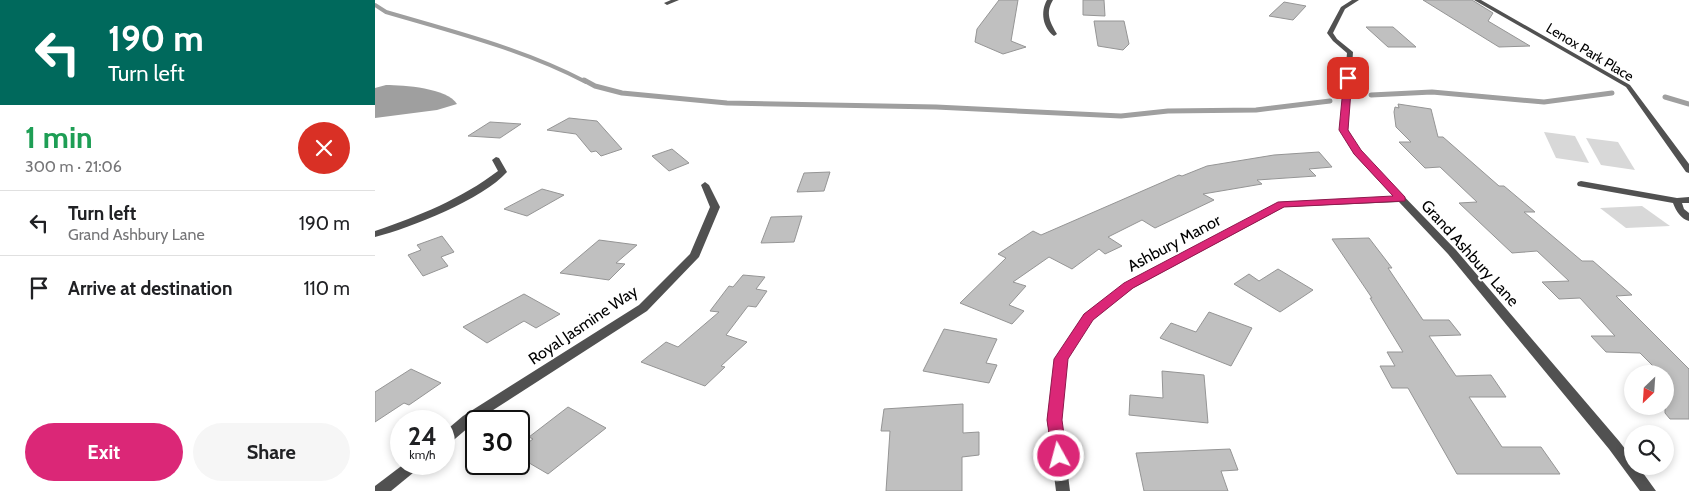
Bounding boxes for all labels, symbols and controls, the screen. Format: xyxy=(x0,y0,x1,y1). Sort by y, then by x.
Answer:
text: 190 m xyxy=(108,17,204,60)
street label: Lenox Park Place xyxy=(1543,19,1637,85)
icon: left xyxy=(25,20,90,85)
pin xyxy=(1327,57,1369,99)
text: Turn left xyxy=(108,60,185,87)
icon: arrive xyxy=(1334,64,1362,92)
text: 1 min xyxy=(25,119,93,156)
button: close xyxy=(298,122,350,174)
text: 300 m · 21:06 xyxy=(25,157,122,176)
street label: Grand Ashbury Lane xyxy=(1417,196,1523,310)
text: Turn left xyxy=(68,202,136,225)
icon: left xyxy=(25,209,53,237)
street label: Ashbury Manor xyxy=(1124,210,1225,275)
text: 190 m xyxy=(299,212,350,235)
text: Grand Ashbury Lane xyxy=(68,225,205,244)
icon: arrive xyxy=(25,274,53,302)
text: Arrive at destination xyxy=(68,277,232,300)
text: 110 m xyxy=(303,277,350,300)
street label: Royal Jasmine Way xyxy=(525,282,641,368)
north arrow xyxy=(1624,365,1674,415)
map controls xyxy=(1624,365,1674,475)
speed limit sign: 30 xyxy=(465,410,530,475)
text: 24 xyxy=(408,421,437,451)
button: Exit xyxy=(25,423,183,481)
button: Share xyxy=(193,423,350,481)
button: search xyxy=(1624,425,1674,475)
position arrow xyxy=(1032,429,1084,481)
text: km/h xyxy=(409,447,436,462)

